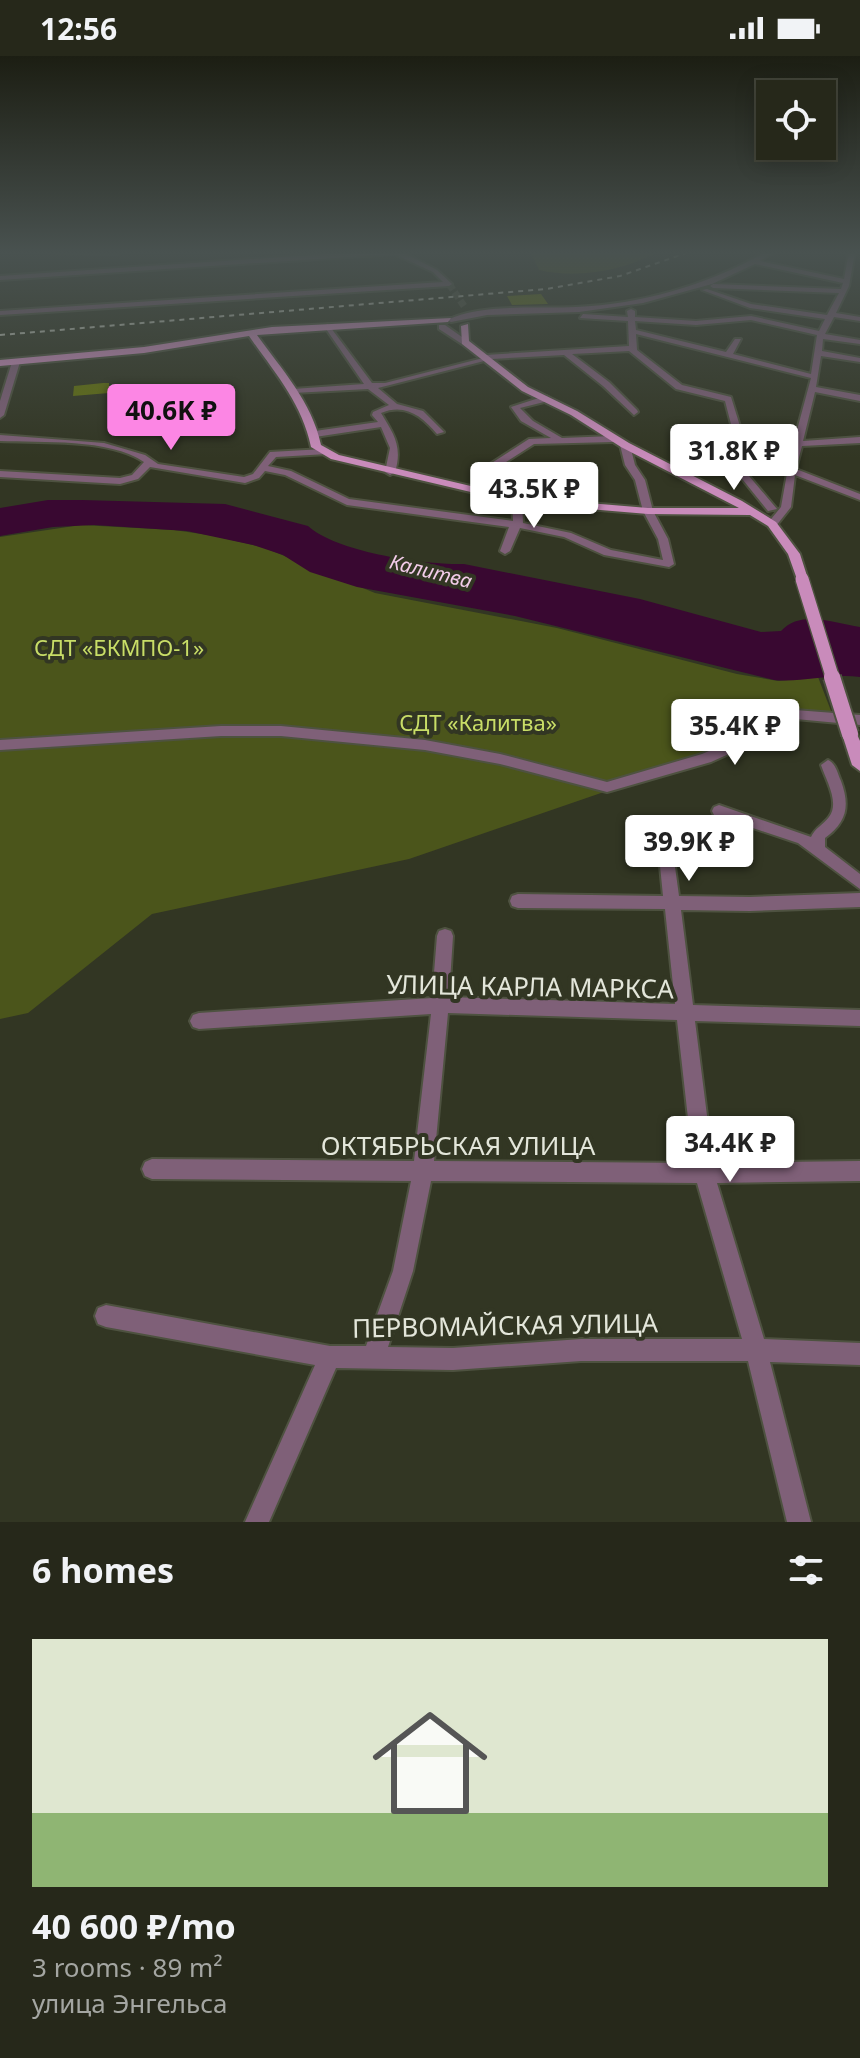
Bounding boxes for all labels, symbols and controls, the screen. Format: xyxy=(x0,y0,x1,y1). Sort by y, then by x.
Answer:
text: 12:56 xyxy=(40,8,117,49)
map controls xyxy=(756,80,836,160)
button: locate xyxy=(756,80,836,160)
pin: 40.6K ₽ xyxy=(97,384,245,452)
text: 40.6K ₽ xyxy=(125,392,217,428)
pin: 31.8K ₽ xyxy=(660,424,808,492)
text: 31.8K ₽ xyxy=(688,432,780,468)
pin: 43.5K ₽ xyxy=(460,462,608,530)
text: 43.5K ₽ xyxy=(488,470,580,506)
water label: Калитва xyxy=(387,548,475,594)
park label: СДТ «БКМПО-1» xyxy=(34,632,204,662)
pin: 35.4K ₽ xyxy=(661,699,809,767)
park label: СДТ «Калитва» xyxy=(399,707,557,737)
text: 35.4K ₽ xyxy=(689,707,781,743)
pin: 39.9K ₽ xyxy=(615,815,763,883)
text: 39.9K ₽ xyxy=(643,823,735,859)
street label: УЛИЦА КАРЛА МАРКСА xyxy=(386,965,674,1007)
pin: 34.4K ₽ xyxy=(656,1116,804,1184)
text: 34.4K ₽ xyxy=(684,1124,776,1160)
street label: ОКТЯБРЬСКАЯ УЛИЦА xyxy=(321,1127,596,1163)
street label: ПЕРВОМАЙСКАЯ УЛИЦА xyxy=(352,1304,659,1346)
text: 6 homes xyxy=(32,1547,174,1593)
icon: filters xyxy=(784,1548,828,1592)
icon: home xyxy=(358,1691,502,1835)
text: 40 600 ₽/mo xyxy=(32,1903,236,1949)
text: 3 rooms · 89 m² xyxy=(32,1949,222,1985)
text: улица Энгельса xyxy=(32,1985,227,2021)

